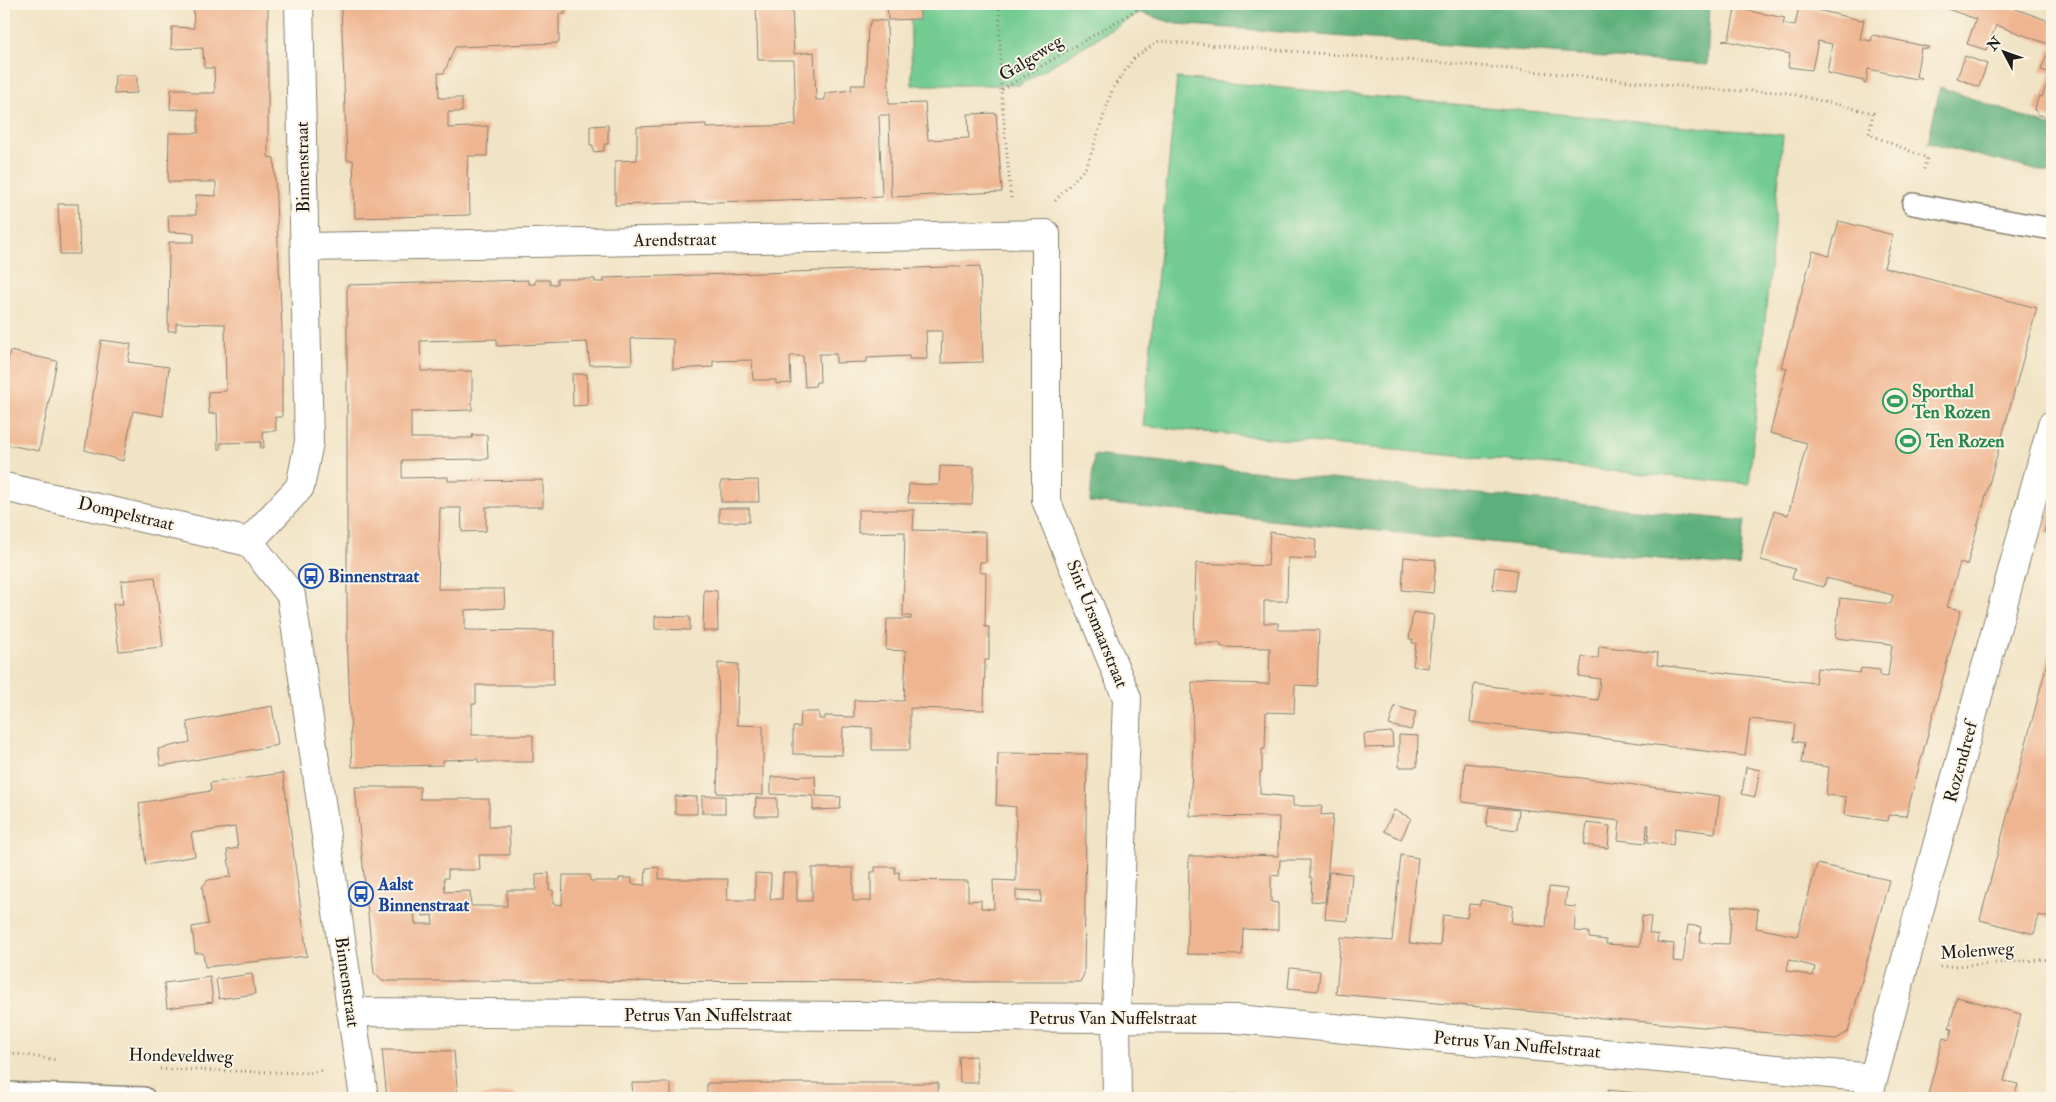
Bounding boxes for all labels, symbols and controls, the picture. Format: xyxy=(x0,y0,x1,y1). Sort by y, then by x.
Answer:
north arrow xyxy=(1978,28,2028,78)
street label: Galgeweg xyxy=(995,29,1068,87)
text: N xyxy=(1983,33,2005,55)
street label: Binnenstraat xyxy=(291,121,315,213)
street label: Arendstraat xyxy=(632,228,717,252)
place label: Sporthal Ten Rozen xyxy=(1911,380,1991,424)
sports icon: Sporthal Ten Rozen xyxy=(1882,388,1908,414)
sports icon: Ten Rozen xyxy=(1895,428,1921,454)
place label: Ten Rozen xyxy=(1925,430,2005,453)
street label: Dompelstraat xyxy=(76,492,176,536)
street label: Sint Ursmaarstraat xyxy=(1061,557,1133,691)
bus stop icon: Binnenstraat xyxy=(298,563,324,589)
place label: Binnenstraat xyxy=(328,565,419,588)
street label: Rozendreef xyxy=(1939,716,1984,805)
place label: Aalst Binnenstraat xyxy=(377,873,469,917)
bus stop icon: Aalst Binnenstraat xyxy=(348,881,374,907)
street label: Binnenstraat xyxy=(329,935,365,1029)
street label: Molenweg xyxy=(1939,937,2016,965)
street label: Petrus Van Nuffelstraat xyxy=(624,1004,792,1027)
street label: Petrus Van Nuffelstraat xyxy=(1029,1007,1197,1030)
street label: Petrus Van Nuffelstraat xyxy=(1432,1026,1602,1064)
street label: Hondeveldweg xyxy=(129,1044,235,1068)

